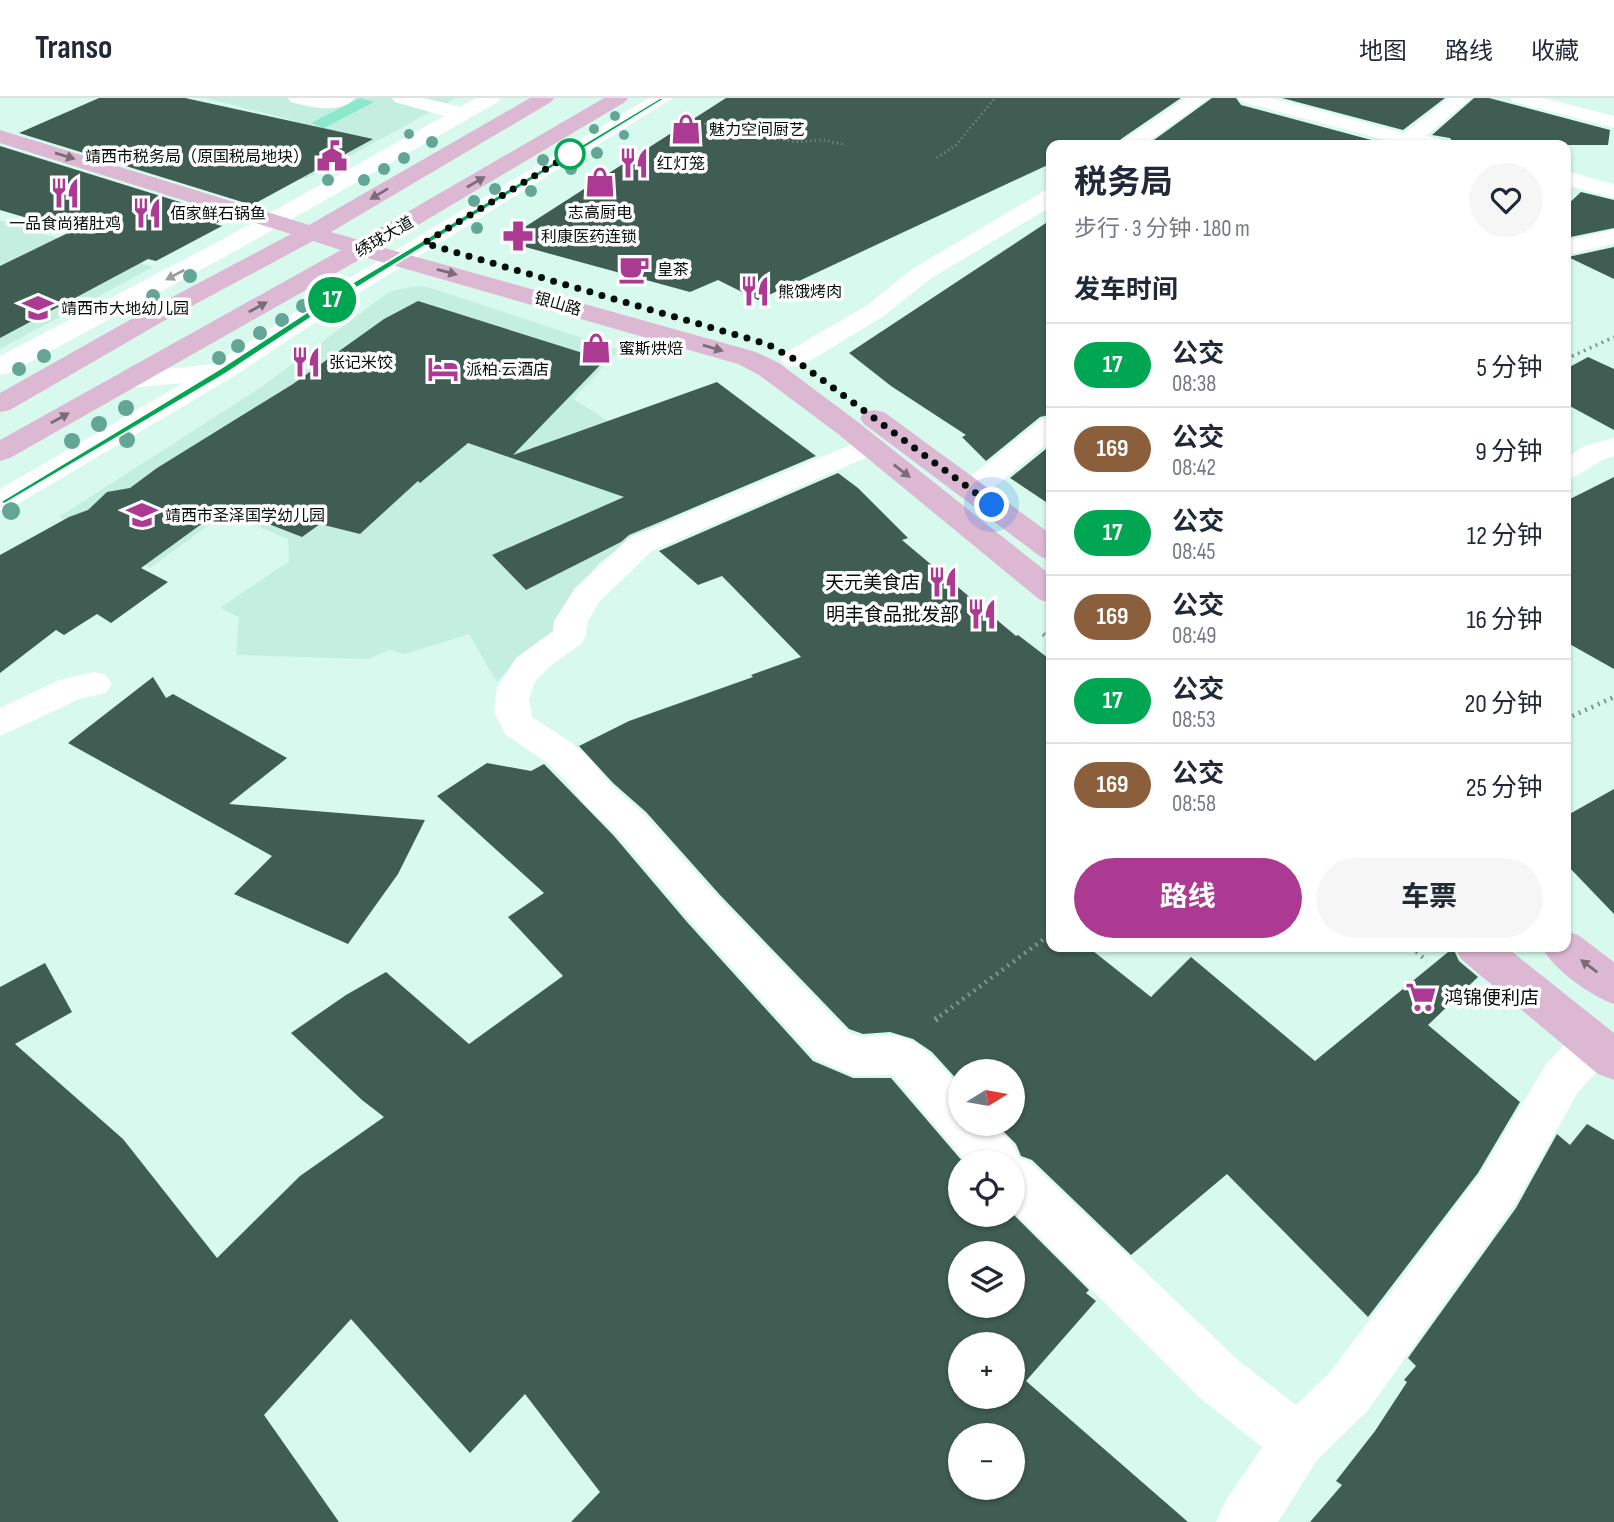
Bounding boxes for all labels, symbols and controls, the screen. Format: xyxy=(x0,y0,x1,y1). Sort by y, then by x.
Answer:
text: Transo xyxy=(35,28,113,68)
text: 地图 xyxy=(1359,37,1407,66)
text: 路线 xyxy=(1445,37,1493,66)
text: 收藏 xyxy=(1531,37,1579,66)
shop icon: 魅力空间厨艺 xyxy=(669,112,703,146)
place label: 魅力空间厨艺 xyxy=(709,121,805,140)
public building icon: 靖西市税务局（原国税局地块） xyxy=(315,139,349,173)
unlabelled marker xyxy=(555,139,585,169)
restaurant icon: 红灯笼 xyxy=(617,146,651,180)
place label: 靖西市税务局（原国税局地块） xyxy=(85,148,309,167)
one-way arrow xyxy=(55,151,76,162)
place label: 红灯笼 xyxy=(657,155,705,174)
text: 税务局 xyxy=(1074,163,1173,203)
button: heart xyxy=(1469,163,1543,237)
shop icon: 志高厨电 xyxy=(583,165,617,199)
one-way arrow xyxy=(467,175,486,188)
restaurant icon: 一品食尚猪肚鸡 xyxy=(48,176,82,210)
one-way arrow xyxy=(369,187,388,200)
restaurant icon: 佰家鲜石锅鱼 xyxy=(130,196,164,230)
place label: 志高厨电 xyxy=(568,204,632,223)
place label: 佰家鲜石锅鱼 xyxy=(170,205,266,224)
street label: 绣球大道 xyxy=(352,213,417,262)
place label: 一品食尚猪肚鸡 xyxy=(9,215,121,234)
text: 步行 · 3 分钟 · 180 m xyxy=(1074,215,1250,243)
pharmacy icon: 利康医药连锁 xyxy=(501,219,535,253)
place label: 利康医药连锁 xyxy=(541,228,637,247)
cafe icon: 皇茶 xyxy=(617,252,651,286)
place label: 皇茶 xyxy=(657,261,689,280)
one-way arrow xyxy=(436,267,458,278)
one-way arrow xyxy=(165,269,185,280)
restaurant icon: 熊饿烤肉 xyxy=(738,274,772,308)
text: 发车时间 xyxy=(1074,275,1178,306)
line badge: 17 xyxy=(300,277,364,323)
place label: 熊饿烤肉 xyxy=(778,283,842,302)
text: 17 xyxy=(322,285,342,314)
street label: 银山路 xyxy=(532,289,583,320)
school or university icon: 靖西市大地幼儿园 xyxy=(21,291,55,325)
place label: 靖西市大地幼儿园 xyxy=(61,300,189,319)
one-way arrow xyxy=(248,301,268,313)
shop icon: 蜜斯烘焙 xyxy=(579,331,613,365)
text: 公交 xyxy=(1172,339,1224,370)
place label: 蜜斯烘焙 xyxy=(619,340,683,359)
one-way arrow xyxy=(702,344,723,354)
restaurant icon: 张记米饺 xyxy=(289,345,323,379)
text: 17 xyxy=(1103,350,1122,379)
hotel icon: 派柏·云酒店 xyxy=(426,352,460,386)
text: 5 分钟 xyxy=(1476,353,1543,384)
place label: 张记米饺 xyxy=(329,354,393,373)
place label: 派柏·云酒店 xyxy=(466,361,549,380)
text: 08:38 xyxy=(1172,370,1216,398)
one-way arrow xyxy=(50,412,69,424)
text: 公交 xyxy=(1172,423,1224,454)
text: 169 xyxy=(1096,434,1129,463)
text: 9 分钟 xyxy=(1475,437,1543,468)
text: 08:42 xyxy=(1172,454,1216,482)
one-way arrow xyxy=(892,464,910,479)
your location xyxy=(974,487,1009,522)
school or university icon: 靖西市圣泽国学幼儿园 xyxy=(125,498,159,532)
place label: 靖西市圣泽国学幼儿园 xyxy=(165,507,325,526)
text: 公交 xyxy=(1172,507,1224,538)
text: 17 xyxy=(1103,518,1122,547)
text: 12 分钟 xyxy=(1467,521,1543,552)
text: 08:45 xyxy=(1172,538,1216,566)
restaurant icon: 天元美食店 xyxy=(926,565,960,599)
place label: 天元美食店 xyxy=(825,572,920,595)
text: 公交 xyxy=(1172,591,1224,622)
restaurant icon: 明丰食品批发部 xyxy=(965,597,999,631)
text: 169 xyxy=(1096,602,1129,631)
place label: 明丰食品批发部 xyxy=(826,604,959,627)
text: 16 分钟 xyxy=(1466,605,1543,636)
text: 08:49 xyxy=(1172,622,1217,650)
text: 公交 xyxy=(1172,675,1224,706)
text: 17 xyxy=(1103,686,1122,715)
text: 20 分钟 xyxy=(1465,689,1543,720)
text: 08:53 xyxy=(1172,706,1216,734)
text: 公交 xyxy=(1172,759,1224,790)
text: 169 xyxy=(1096,770,1129,799)
text: 25 分钟 xyxy=(1466,773,1543,804)
text: 08:58 xyxy=(1172,790,1216,818)
button: 路线 xyxy=(1074,858,1302,938)
button: 车票 xyxy=(1316,858,1543,938)
one-way arrow xyxy=(1580,959,1598,974)
supermarket icon: 鸿锦便利店 xyxy=(1404,980,1438,1014)
place label: 鸿锦便利店 xyxy=(1444,987,1539,1010)
north arrow xyxy=(948,1059,1026,1136)
map controls xyxy=(948,1059,1025,1500)
button: locate xyxy=(948,1150,1025,1227)
button: layers xyxy=(948,1241,1025,1318)
button: + xyxy=(948,1332,1025,1409)
button: − xyxy=(948,1423,1025,1500)

